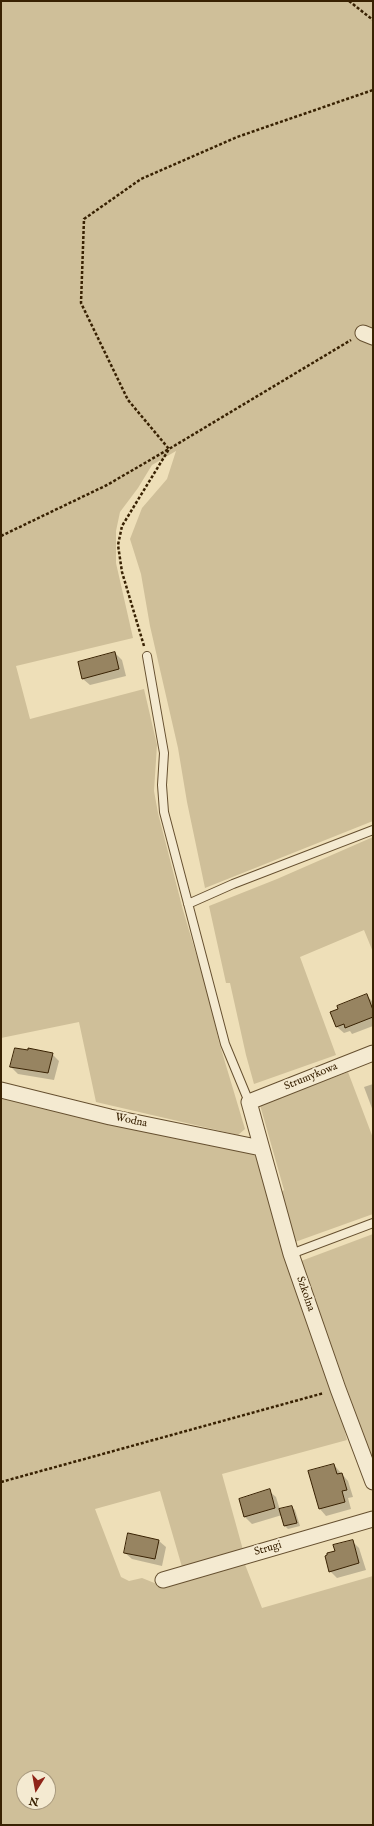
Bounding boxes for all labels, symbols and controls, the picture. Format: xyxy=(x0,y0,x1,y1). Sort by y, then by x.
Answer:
street label: Strumykowa xyxy=(282,1060,340,1094)
street label: Wodna xyxy=(114,1111,148,1131)
street label: Szkolna xyxy=(293,1275,317,1313)
street label: Strugi xyxy=(253,1539,283,1559)
north arrow xyxy=(16,1770,56,1810)
text: N xyxy=(28,1793,40,1809)

